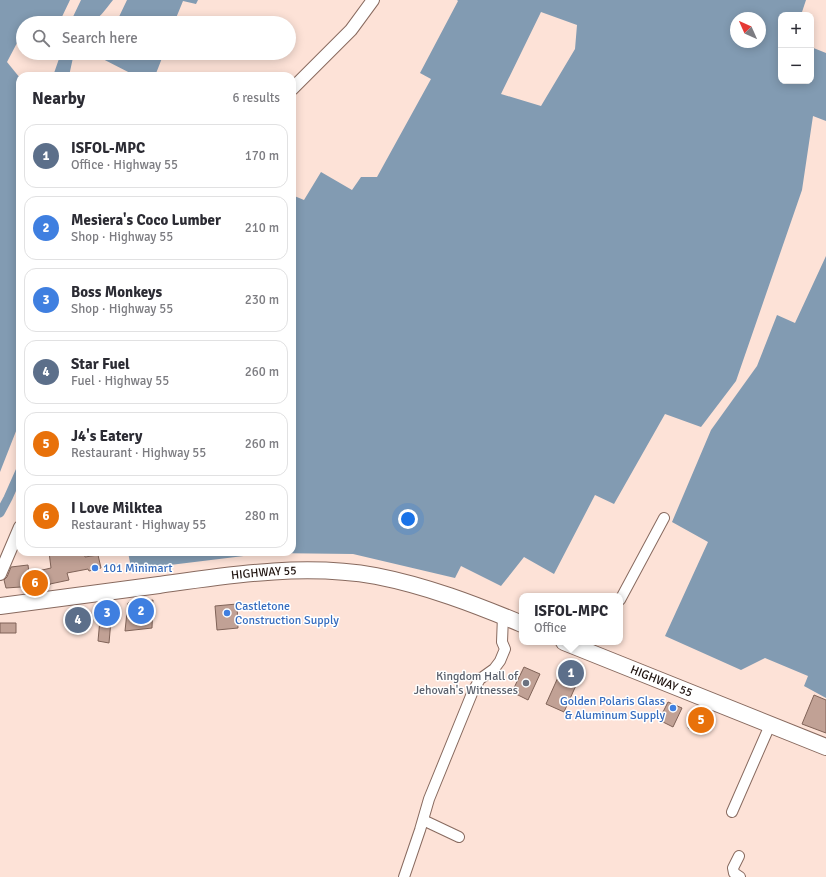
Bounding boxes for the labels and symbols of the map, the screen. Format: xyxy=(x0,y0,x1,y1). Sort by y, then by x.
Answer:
north arrow xyxy=(730,12,766,48)
your location xyxy=(398,509,418,529)
place label: 101 Minimart xyxy=(103,561,172,576)
marker: 101 Minimart xyxy=(90,563,100,573)
street label: HIGHWAY 55 xyxy=(230,563,297,583)
pin: 6 xyxy=(22,568,48,598)
pin: 2 xyxy=(128,596,154,626)
pin: 3 xyxy=(94,598,120,628)
place label: Castletone Construction Supply xyxy=(235,599,339,628)
pin: 4 xyxy=(65,605,91,635)
marker: Castletone Construction Supply xyxy=(222,608,232,618)
pin: 1 xyxy=(558,658,584,688)
street label: HIGHWAY 55 xyxy=(628,662,695,700)
place label: Kingdom Hall of Jehovah's Witnesses xyxy=(414,669,519,698)
marker: Kingdom Hall of Jehovah's Witnesses xyxy=(521,678,531,688)
place label: Golden Polaris Glass & Aluminum Supply xyxy=(560,694,665,723)
marker: Golden Polaris Glass & Aluminum Supply xyxy=(668,703,678,713)
pin: 5 xyxy=(688,705,714,735)

